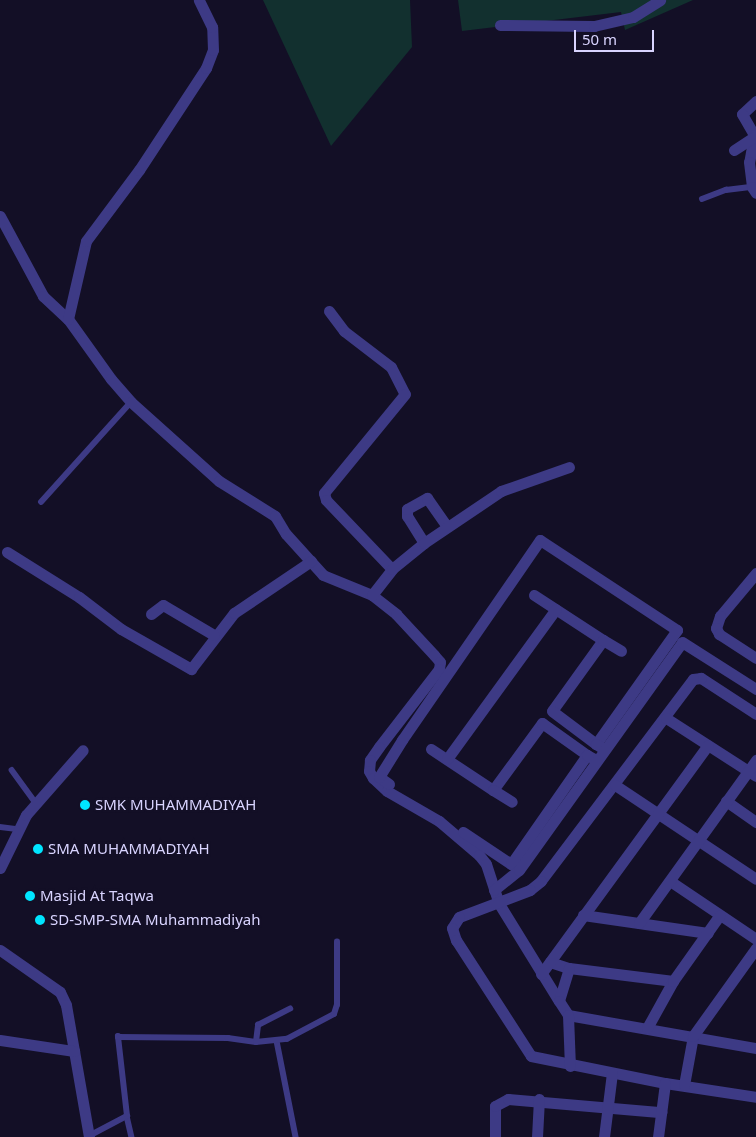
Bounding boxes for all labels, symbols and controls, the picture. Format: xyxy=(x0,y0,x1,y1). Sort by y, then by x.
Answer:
scale bar xyxy=(576,20,656,52)
text: 50 m xyxy=(582,29,617,49)
place label: SMK MUHAMMADIYAH xyxy=(95,796,256,814)
marker: SMK MUHAMMADIYAH xyxy=(79,799,91,811)
place label: SMA MUHAMMADIYAH xyxy=(48,840,210,858)
marker: SMA MUHAMMADIYAH xyxy=(32,843,44,855)
place label: Masjid At Taqwa xyxy=(40,887,154,905)
marker: Masjid At Taqwa xyxy=(24,890,36,902)
place label: SD-SMP-SMA Muhammadiyah xyxy=(50,911,261,929)
marker: SD-SMP-SMA Muhammadiyah xyxy=(34,914,46,926)

